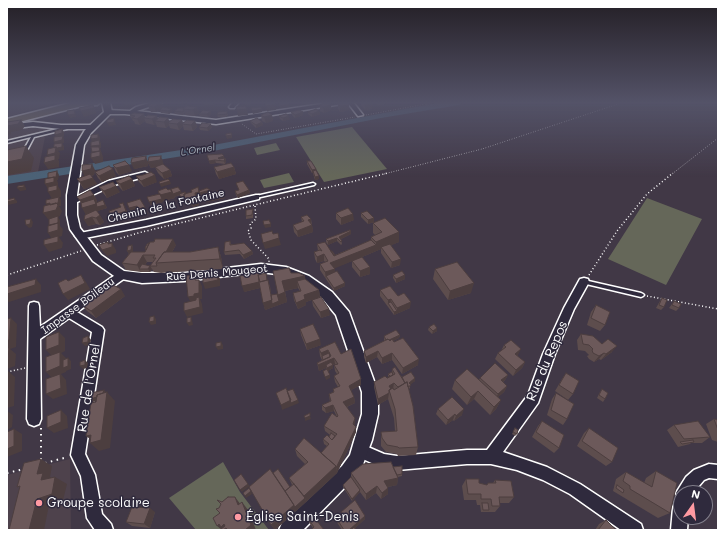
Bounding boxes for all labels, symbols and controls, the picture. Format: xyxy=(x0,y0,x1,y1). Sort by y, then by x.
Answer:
water label: L'Ornel xyxy=(180,141,216,159)
street label: Chemin de la Fontaine xyxy=(106,186,226,226)
street label: Rue Denis Mougeot xyxy=(166,262,268,284)
street label: Impasse Boileau xyxy=(39,275,117,337)
street label: Rue du Repos xyxy=(523,319,571,403)
street label: Rue de l'Ornel xyxy=(74,343,104,433)
north arrow xyxy=(673,485,713,525)
text: N xyxy=(690,486,702,502)
place label: Groupe scolaire xyxy=(47,495,150,511)
marker: Groupe scolaire xyxy=(34,498,44,508)
place label: Église Saint-Denis xyxy=(246,509,359,525)
marker: Église Saint-Denis xyxy=(233,512,243,522)

